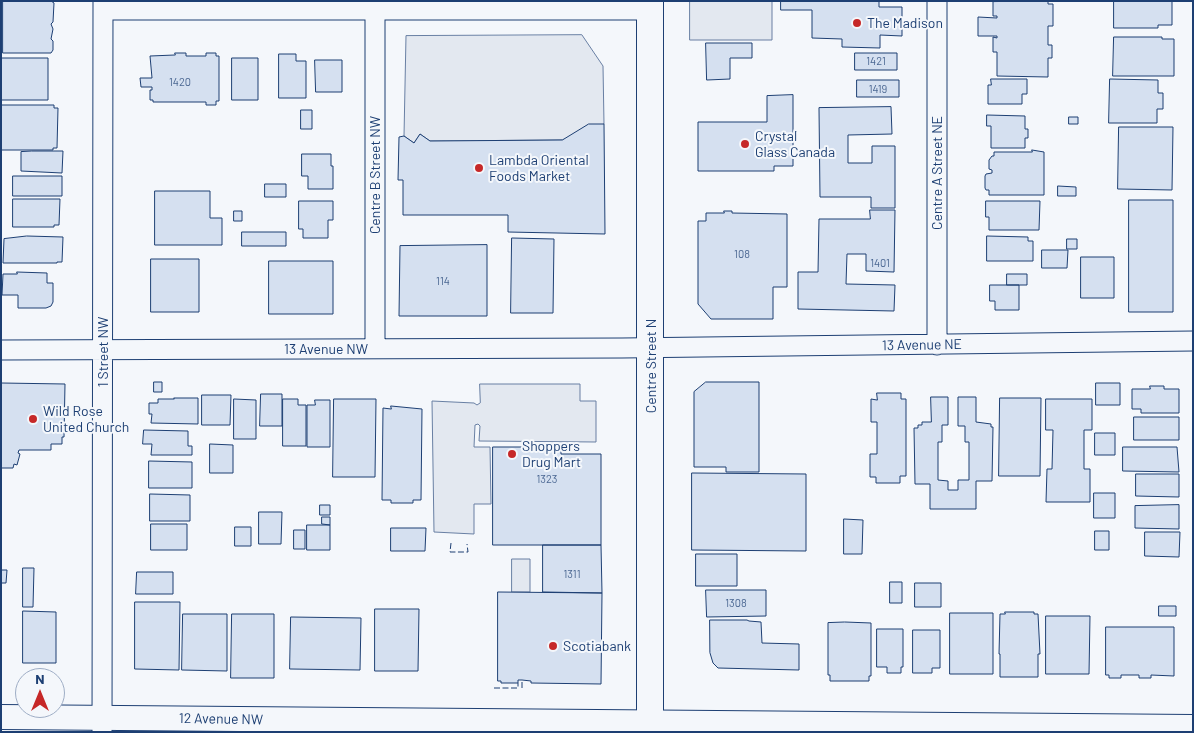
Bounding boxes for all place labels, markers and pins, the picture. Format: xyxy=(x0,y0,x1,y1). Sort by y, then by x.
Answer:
place label: The Madison xyxy=(867,15,943,31)
marker: The Madison xyxy=(851,17,863,29)
place label: Crystal Glass Canada xyxy=(755,128,835,160)
marker: Crystal Glass Canada xyxy=(739,138,751,150)
place label: Lambda Oriental Foods Market xyxy=(489,152,589,184)
marker: Lambda Oriental Foods Market xyxy=(473,162,485,174)
place label: Wild Rose United Church xyxy=(43,403,129,436)
marker: Wild Rose United Church xyxy=(27,413,39,425)
place label: Shoppers Drug Mart xyxy=(522,438,581,471)
marker: Shoppers Drug Mart xyxy=(506,448,518,460)
place label: Scotiabank xyxy=(563,638,631,654)
marker: Scotiabank xyxy=(547,640,559,652)

